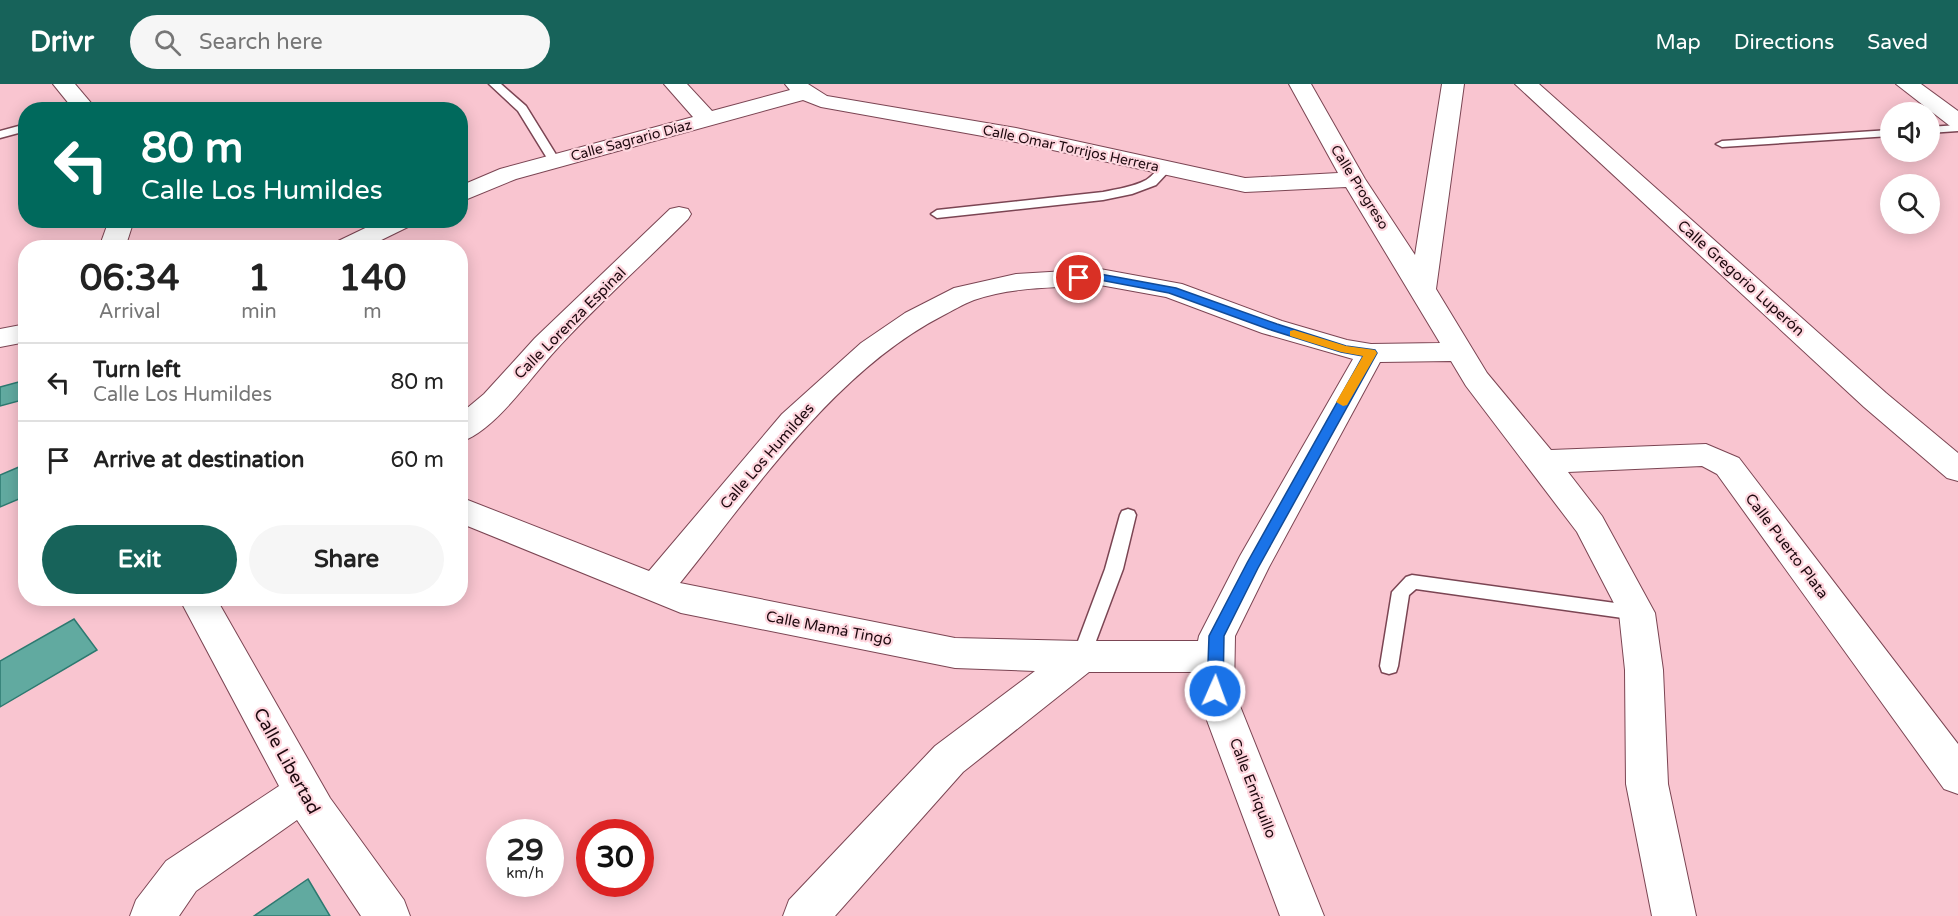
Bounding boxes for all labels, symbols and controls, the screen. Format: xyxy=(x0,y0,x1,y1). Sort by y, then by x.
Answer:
search box xyxy=(130,15,550,69)
text: Drivr xyxy=(30,25,94,59)
icon: search xyxy=(151,26,184,59)
text: Search here xyxy=(199,29,323,55)
text: Map xyxy=(1655,30,1701,55)
text: Directions xyxy=(1734,30,1834,55)
text: Saved xyxy=(1867,30,1928,55)
map controls xyxy=(1880,102,1940,234)
button: sound xyxy=(1880,102,1940,162)
street label: Calle Sagrario Díaz xyxy=(569,116,693,165)
street label: Calle Omar Torrijos Herrera xyxy=(981,121,1161,175)
text: 80 m xyxy=(141,123,243,174)
icon: left xyxy=(42,126,120,204)
street label: Calle Progreso xyxy=(1327,142,1392,233)
text: Calle Los Humildes xyxy=(141,174,383,207)
button: search xyxy=(1880,174,1940,234)
street label: Calle Gregorio Luperón xyxy=(1674,216,1808,340)
pin xyxy=(1053,252,1104,303)
text: 06:34 xyxy=(80,257,180,300)
text: 1 xyxy=(248,257,270,300)
text: 140 xyxy=(338,257,406,300)
icon: arrive xyxy=(1062,261,1095,294)
street label: Calle Lorenza Espinal xyxy=(510,263,630,383)
text: Arrival xyxy=(99,300,161,324)
text: min xyxy=(241,300,277,324)
text: m xyxy=(363,300,382,324)
text: Turn left xyxy=(93,357,181,383)
icon: left xyxy=(42,366,75,399)
text: 80 m xyxy=(390,369,444,395)
text: Calle Los Humildes xyxy=(93,383,272,407)
street label: Calle Los Humildes xyxy=(716,399,818,513)
icon: arrive xyxy=(42,444,75,477)
text: Arrive at destination xyxy=(93,447,304,473)
text: 60 m xyxy=(390,447,444,473)
street label: Calle Puerto Plata xyxy=(1742,490,1832,602)
button: Exit xyxy=(42,525,237,594)
button: Share xyxy=(249,525,444,594)
street label: Calle Mamá Tingó xyxy=(764,607,894,649)
position arrow xyxy=(1183,659,1247,723)
street label: Calle Libertad xyxy=(249,704,325,818)
street label: Calle Enriquillo xyxy=(1226,735,1280,841)
speed limit sign: 30 xyxy=(576,819,654,897)
text: 29 xyxy=(506,832,544,869)
text: km/h xyxy=(506,864,544,882)

